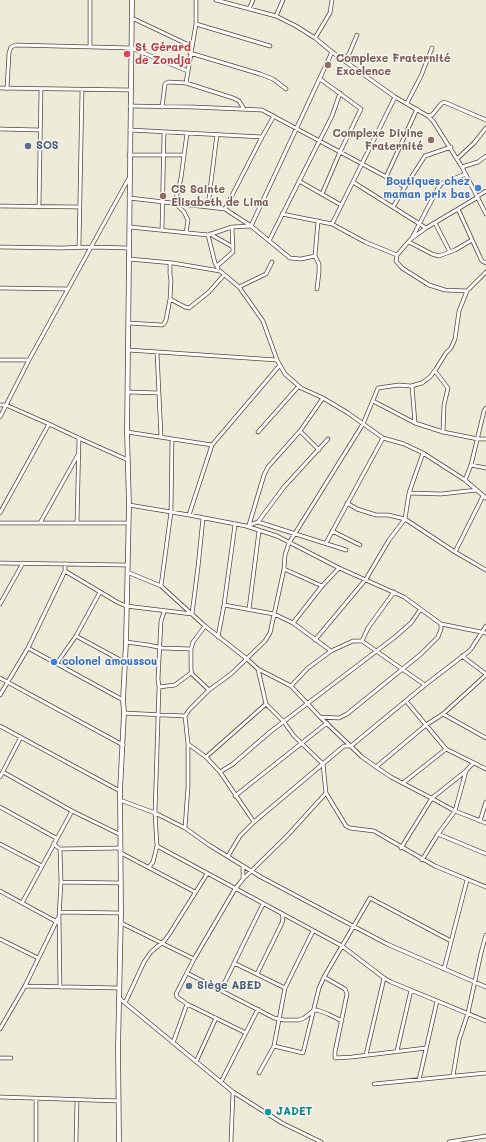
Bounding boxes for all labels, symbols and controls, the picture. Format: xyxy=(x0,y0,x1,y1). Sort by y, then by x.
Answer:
place label: St Gérard de Zondja xyxy=(135,41,191,67)
marker: St Gérard de Zondja xyxy=(122,49,132,59)
place label: Complexe Fraternité Excelence xyxy=(336,52,451,78)
marker: Complexe Fraternité Excelence xyxy=(323,60,333,70)
place label: Complexe Divine Fraternité xyxy=(333,127,423,153)
marker: Complexe Divine Fraternité xyxy=(426,135,436,145)
place label: SOS xyxy=(36,139,59,153)
marker: SOS xyxy=(23,141,33,151)
place label: Boutiques chez maman prix bas xyxy=(383,175,470,201)
place label: CS Sainte Elisabeth de Lima xyxy=(171,183,269,209)
marker: Boutiques chez maman prix bas xyxy=(473,183,483,193)
marker: CS Sainte Elisabeth de Lima xyxy=(158,191,168,201)
place label: colonel amoussou xyxy=(62,655,157,669)
marker: colonel amoussou xyxy=(49,657,59,667)
place label: Siège ABED xyxy=(197,979,261,993)
marker: Siège ABED xyxy=(184,981,194,991)
place label: JADET xyxy=(276,1105,312,1119)
marker: JADET xyxy=(263,1107,273,1117)

